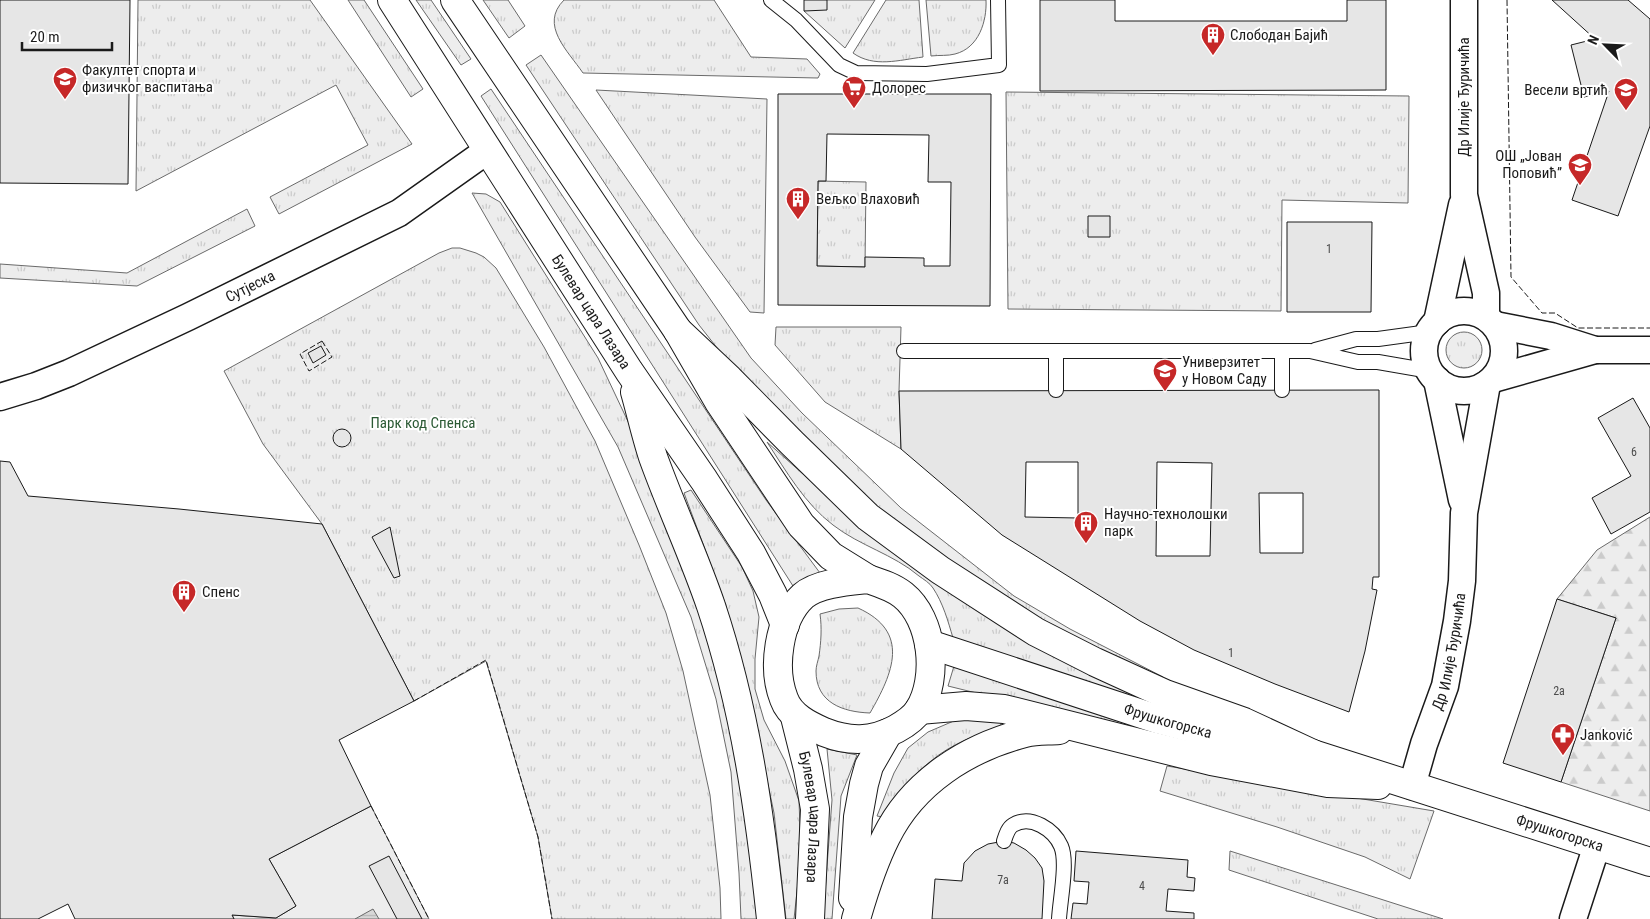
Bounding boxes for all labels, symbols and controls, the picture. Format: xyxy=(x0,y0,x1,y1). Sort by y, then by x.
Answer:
scale bar xyxy=(22,20,112,52)
north arrow xyxy=(1580,20,1630,70)
building icon: Слободан Бајић xyxy=(1200,22,1226,56)
place label: Слободан Бајић xyxy=(1230,26,1328,44)
text: 20 m xyxy=(30,28,60,46)
text: N xyxy=(1584,33,1602,47)
street label: Др Илије Ђуричића xyxy=(1455,37,1473,157)
place label: Факултет спорта и физичког васпитања xyxy=(82,61,213,96)
school or university icon: Факултет спорта и физичког васпитања xyxy=(52,66,78,100)
supermarket icon: Долорес xyxy=(841,75,867,109)
school or university icon: Весели вртић xyxy=(1613,77,1639,111)
place label: Долорес xyxy=(872,79,926,97)
place label: Весели вртић xyxy=(1524,81,1608,99)
place label: ОШ „Јован Поповић” xyxy=(1495,147,1562,182)
school or university icon: ОШ „Јован Поповић” xyxy=(1567,152,1593,186)
building icon: Вељко Влаховић xyxy=(785,186,811,220)
place label: Вељко Влаховић xyxy=(816,190,920,208)
house number: 1 xyxy=(1326,242,1332,256)
street label: Булевар цара Лазара xyxy=(548,251,634,372)
street label: Сутјеска xyxy=(223,267,278,306)
place label: Универзитет у Новом Саду xyxy=(1182,353,1267,388)
school or university icon: Универзитет у Новом Саду xyxy=(1152,358,1178,392)
park label: Парк код Спенса xyxy=(371,414,476,432)
house number: 6 xyxy=(1631,445,1637,459)
place label: Научно-технолошки парк xyxy=(1104,505,1228,540)
building icon: Научно-технолошки парк xyxy=(1073,510,1099,544)
building icon: Спенс xyxy=(171,579,197,613)
place label: Спенс xyxy=(202,583,240,601)
street label: Др Илије Ђуричића xyxy=(1428,592,1469,713)
house number: 1 xyxy=(1228,646,1234,660)
house number: 2a xyxy=(1553,684,1565,698)
street label: Фрушкогорска xyxy=(1122,700,1214,742)
pharmacy icon: Janković xyxy=(1550,722,1576,756)
place label: Janković xyxy=(1580,726,1633,744)
street label: Булевар цара Лазара xyxy=(795,749,825,883)
street label: Фрушкогорска xyxy=(1514,811,1606,855)
house number: 7a xyxy=(997,873,1009,887)
house number: 4 xyxy=(1139,879,1145,893)

